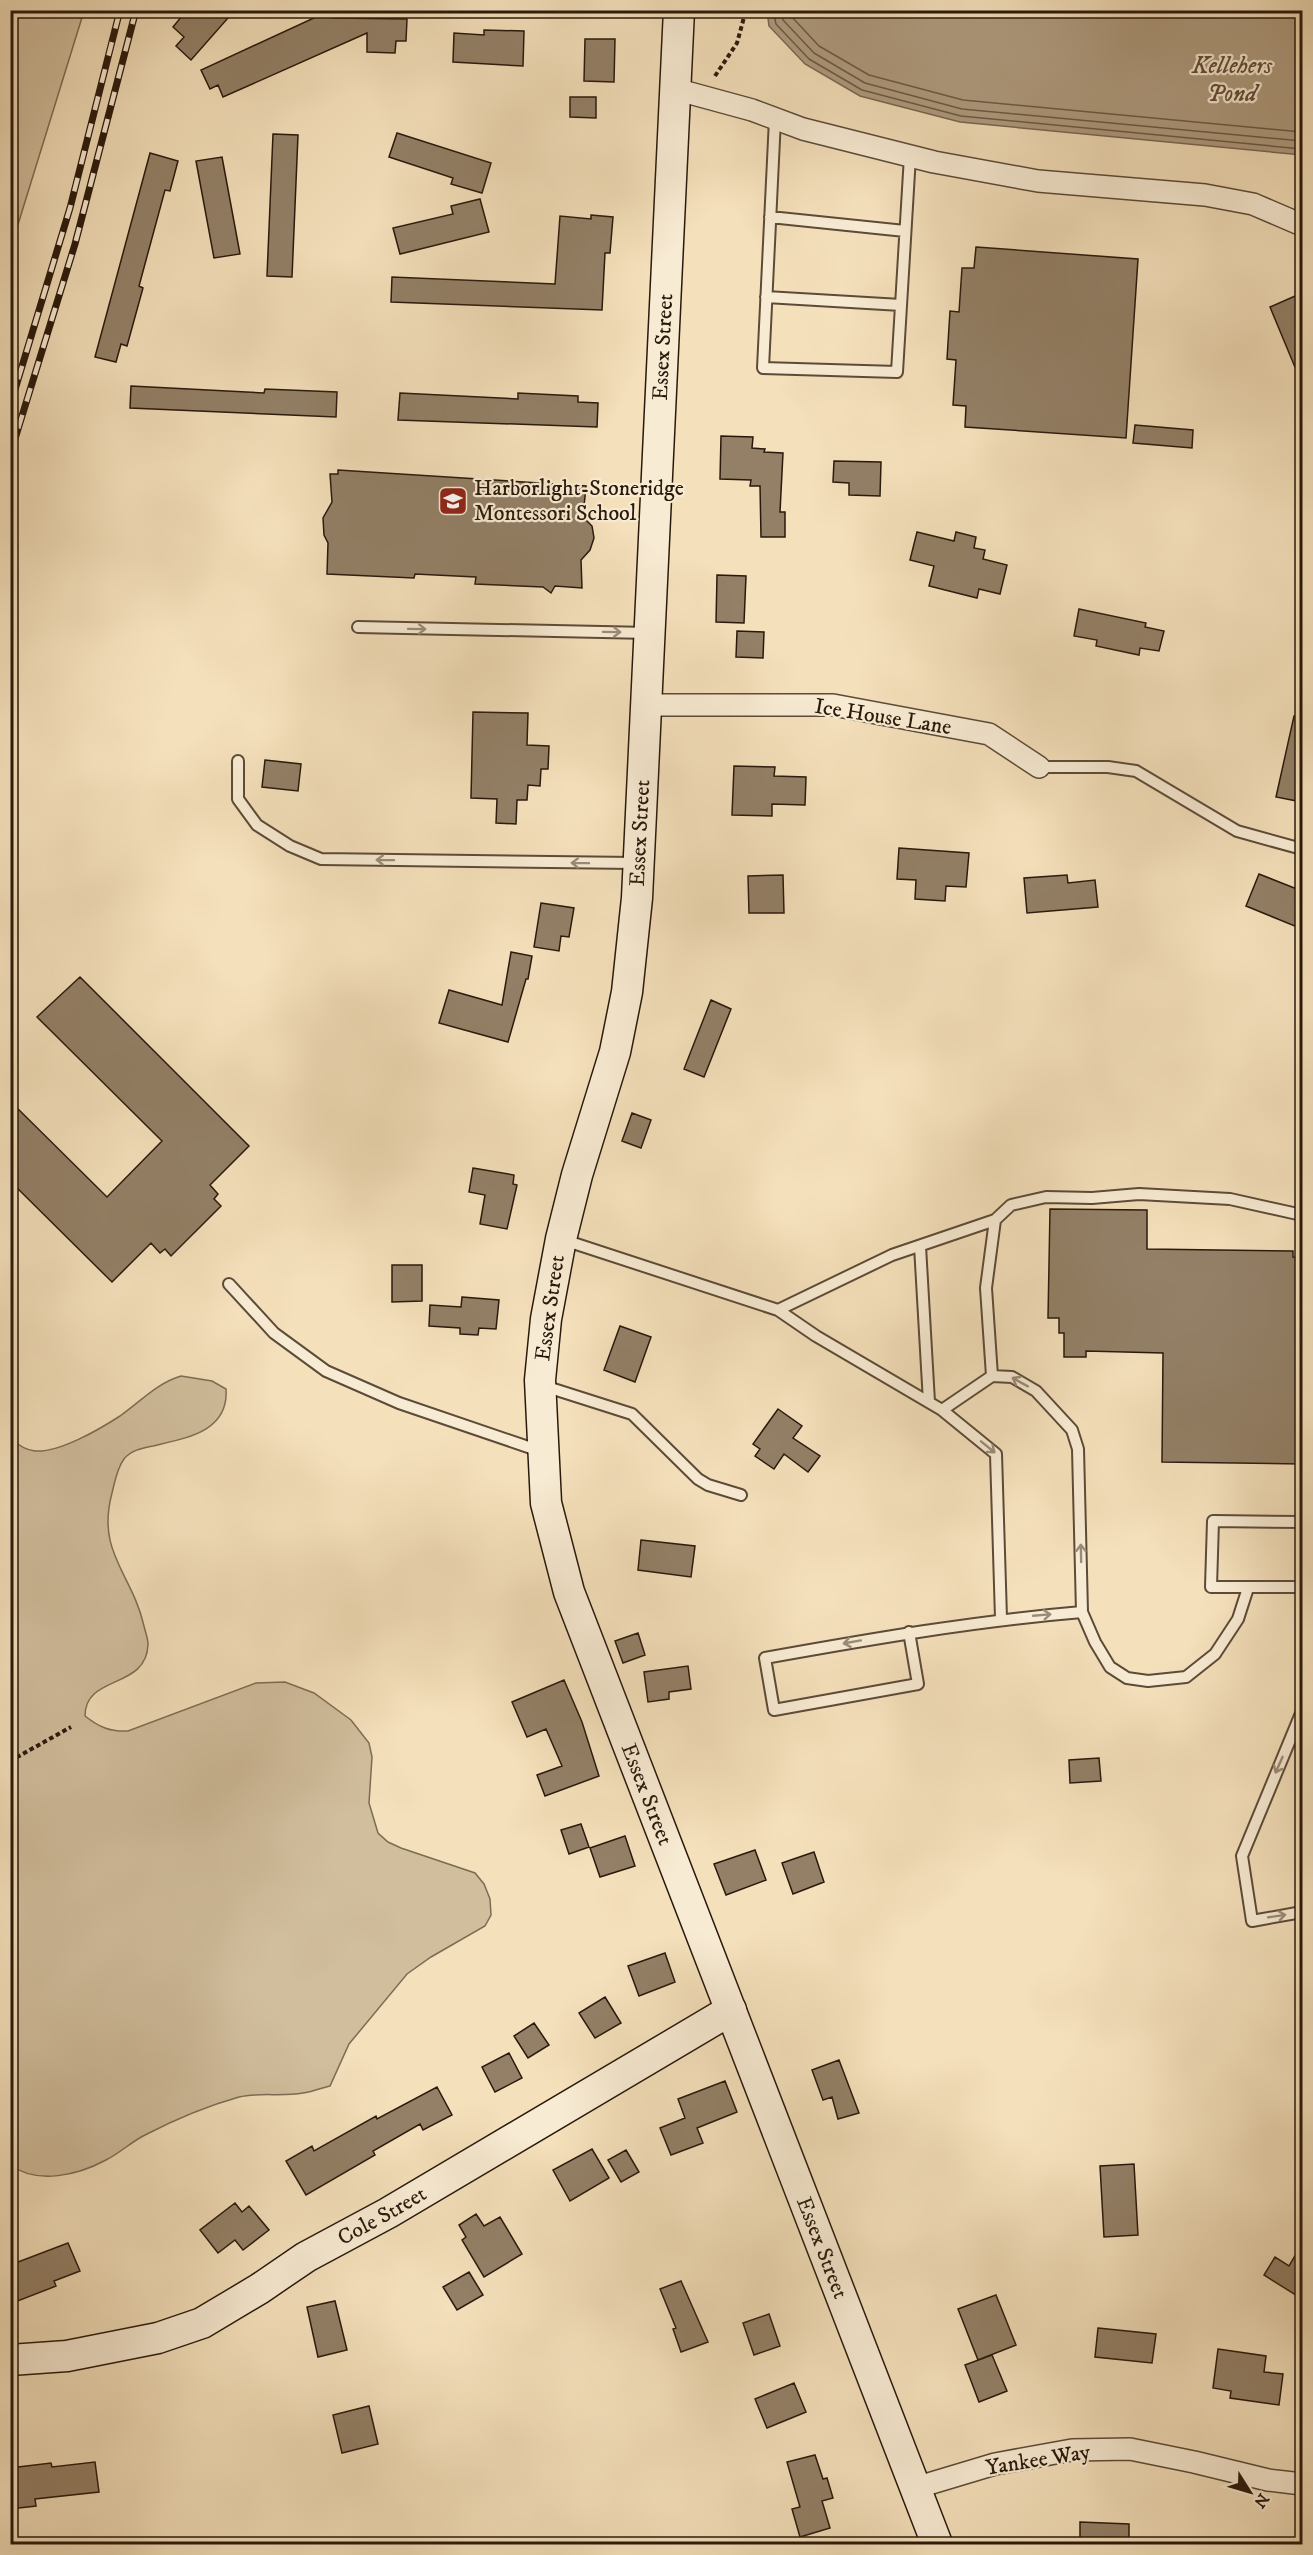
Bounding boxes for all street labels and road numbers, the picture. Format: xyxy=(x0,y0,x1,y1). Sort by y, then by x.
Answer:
street label: Essex Street xyxy=(647,293,679,401)
street label: Ice House Lane xyxy=(813,693,953,741)
street label: Essex Street xyxy=(624,779,656,887)
street label: Essex Street xyxy=(529,1253,571,1363)
street label: Essex Street xyxy=(615,1739,679,1849)
street label: Cole Street xyxy=(333,2180,431,2251)
street label: Essex Street xyxy=(791,2193,854,2302)
street label: Yankee Way xyxy=(984,2438,1093,2482)

